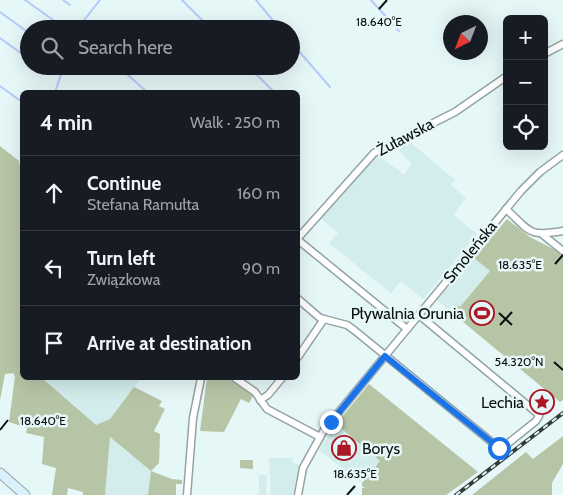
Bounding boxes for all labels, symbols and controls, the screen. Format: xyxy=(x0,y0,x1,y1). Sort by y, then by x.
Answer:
text: 18.640°E xyxy=(356,14,402,29)
north arrow xyxy=(443,15,488,60)
map controls xyxy=(503,15,548,150)
button: + xyxy=(503,15,548,60)
search box xyxy=(20,20,300,75)
icon: search xyxy=(38,34,66,62)
text: Search here xyxy=(78,36,172,59)
button: − xyxy=(503,60,548,105)
button: locate xyxy=(503,105,548,150)
text: 4 min xyxy=(40,110,93,135)
text: Walk · 250 m xyxy=(190,113,280,132)
street label: Żuławska xyxy=(373,114,437,160)
text: Continue xyxy=(87,172,161,195)
icon: ahead xyxy=(40,179,68,207)
text: 160 m xyxy=(237,184,280,203)
text: Stefana Ramułta xyxy=(87,195,199,214)
street label: Smoleńska xyxy=(439,217,501,287)
text: Turn left xyxy=(87,247,155,270)
icon: left xyxy=(40,254,68,282)
text: 18.635°E xyxy=(498,257,542,272)
text: 90 m xyxy=(242,259,280,278)
text: Związkowa xyxy=(87,270,161,289)
sports icon: Pływalnia Orunia xyxy=(469,300,495,326)
place label: Pływalnia Orunia xyxy=(351,304,464,323)
icon: arrive xyxy=(40,329,68,357)
text: Arrive at destination xyxy=(87,332,251,355)
text: 54.320°N xyxy=(495,354,543,369)
place icon: Lechia xyxy=(529,389,555,415)
place label: Lechia xyxy=(481,393,524,412)
route end xyxy=(320,411,343,434)
text: 18.640°E xyxy=(20,413,66,428)
shop icon: Borys xyxy=(331,435,357,461)
route start xyxy=(488,437,511,460)
place label: Borys xyxy=(362,439,400,458)
text: 18.635°E xyxy=(333,466,377,481)

